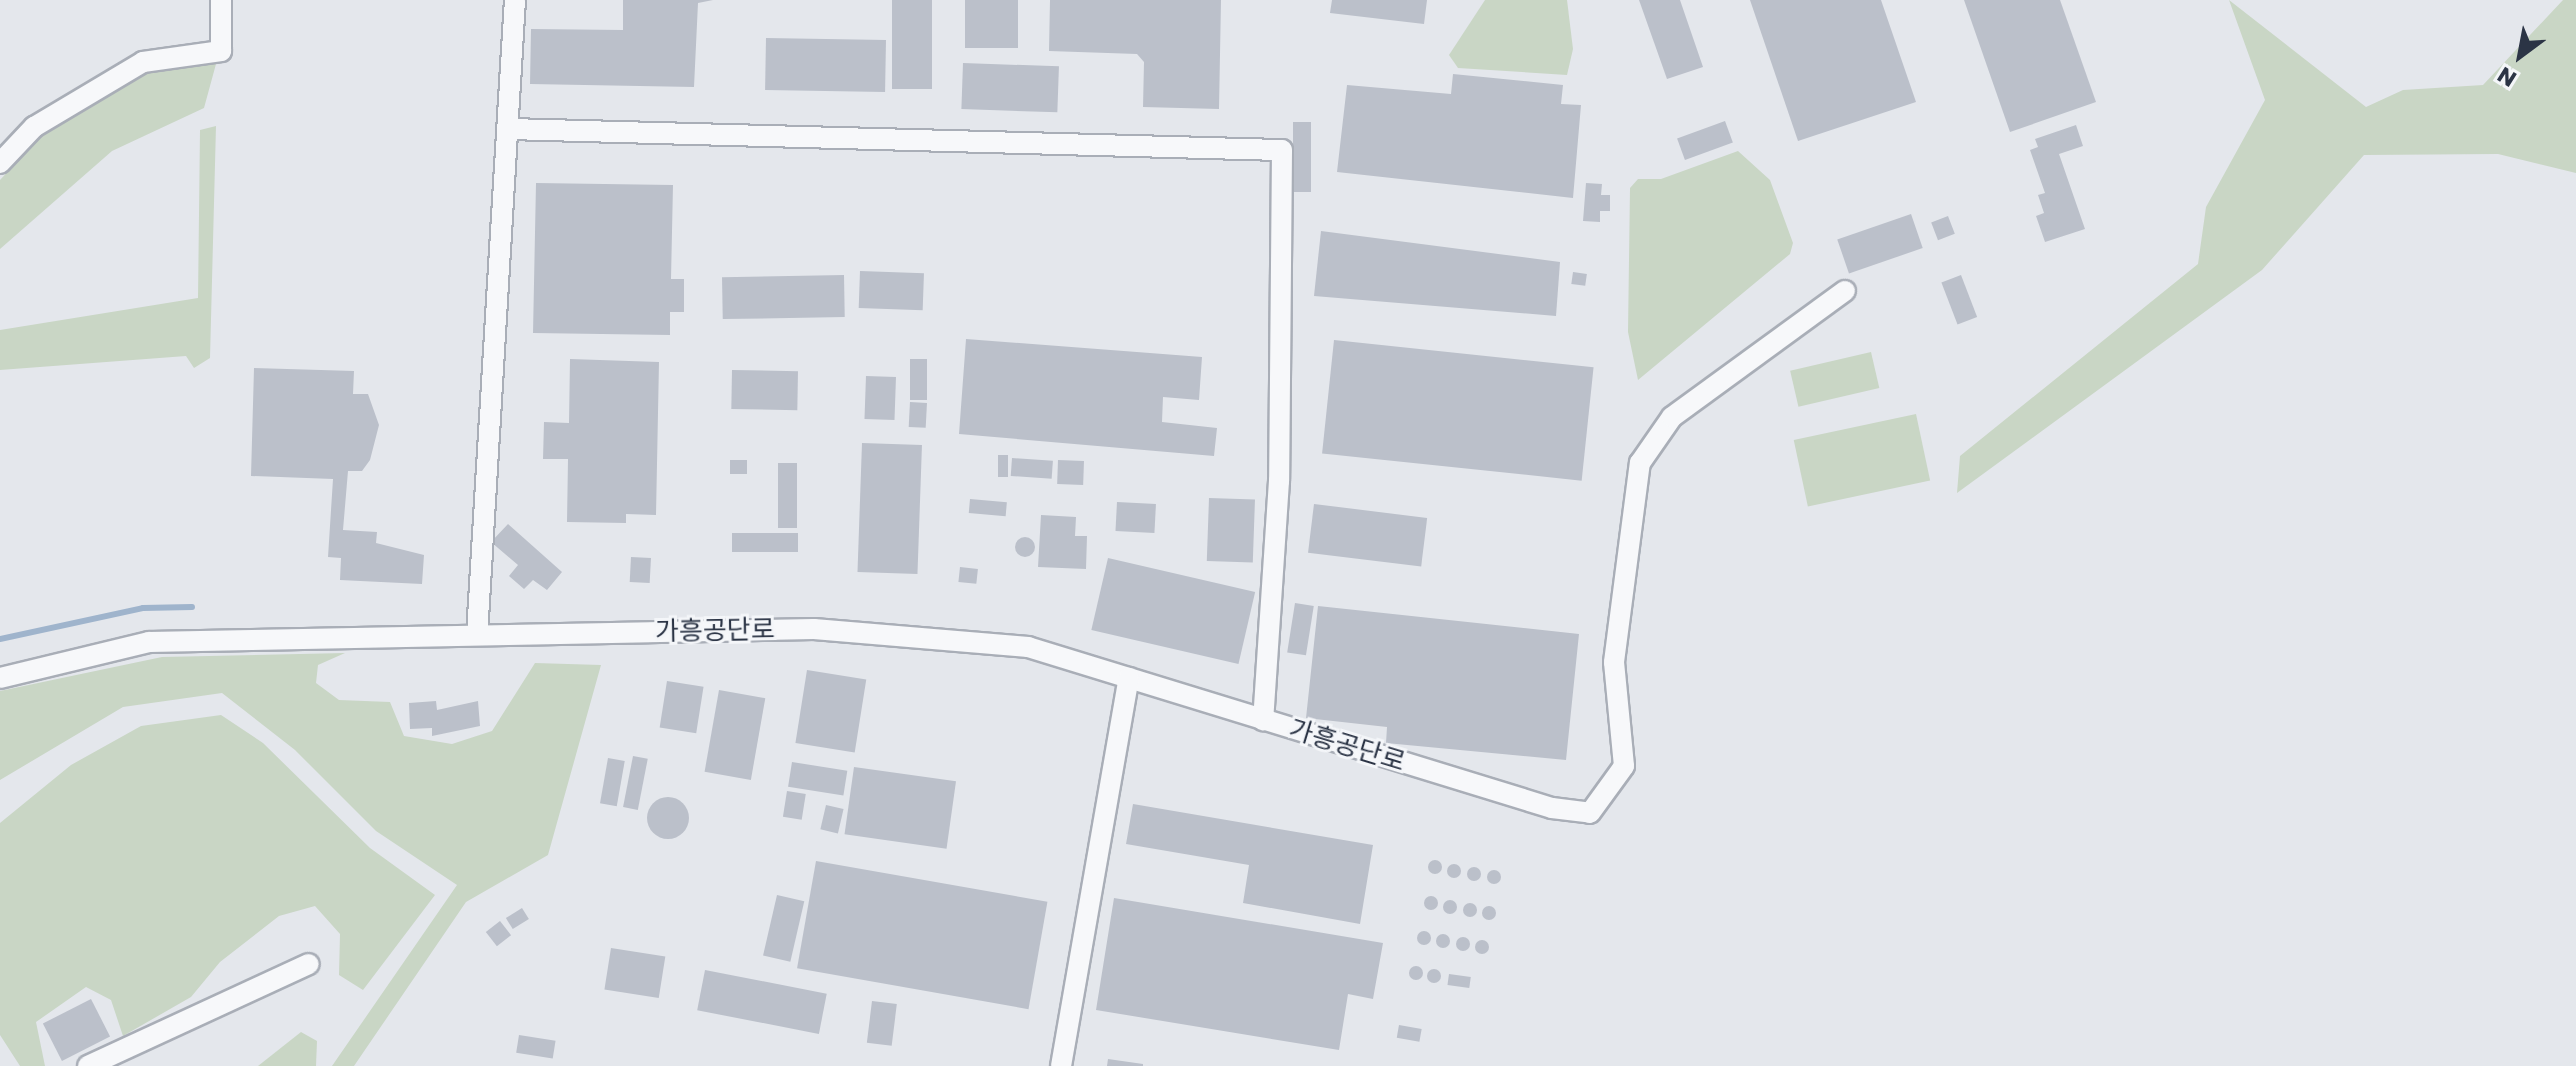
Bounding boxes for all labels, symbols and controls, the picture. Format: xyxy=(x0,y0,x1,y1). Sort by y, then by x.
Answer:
north arrow xyxy=(2480,16,2560,96)
text: N xyxy=(2492,59,2522,94)
street label: 가흥공단로 xyxy=(655,614,775,648)
street label: 가흥공단로 xyxy=(1285,714,1409,778)

